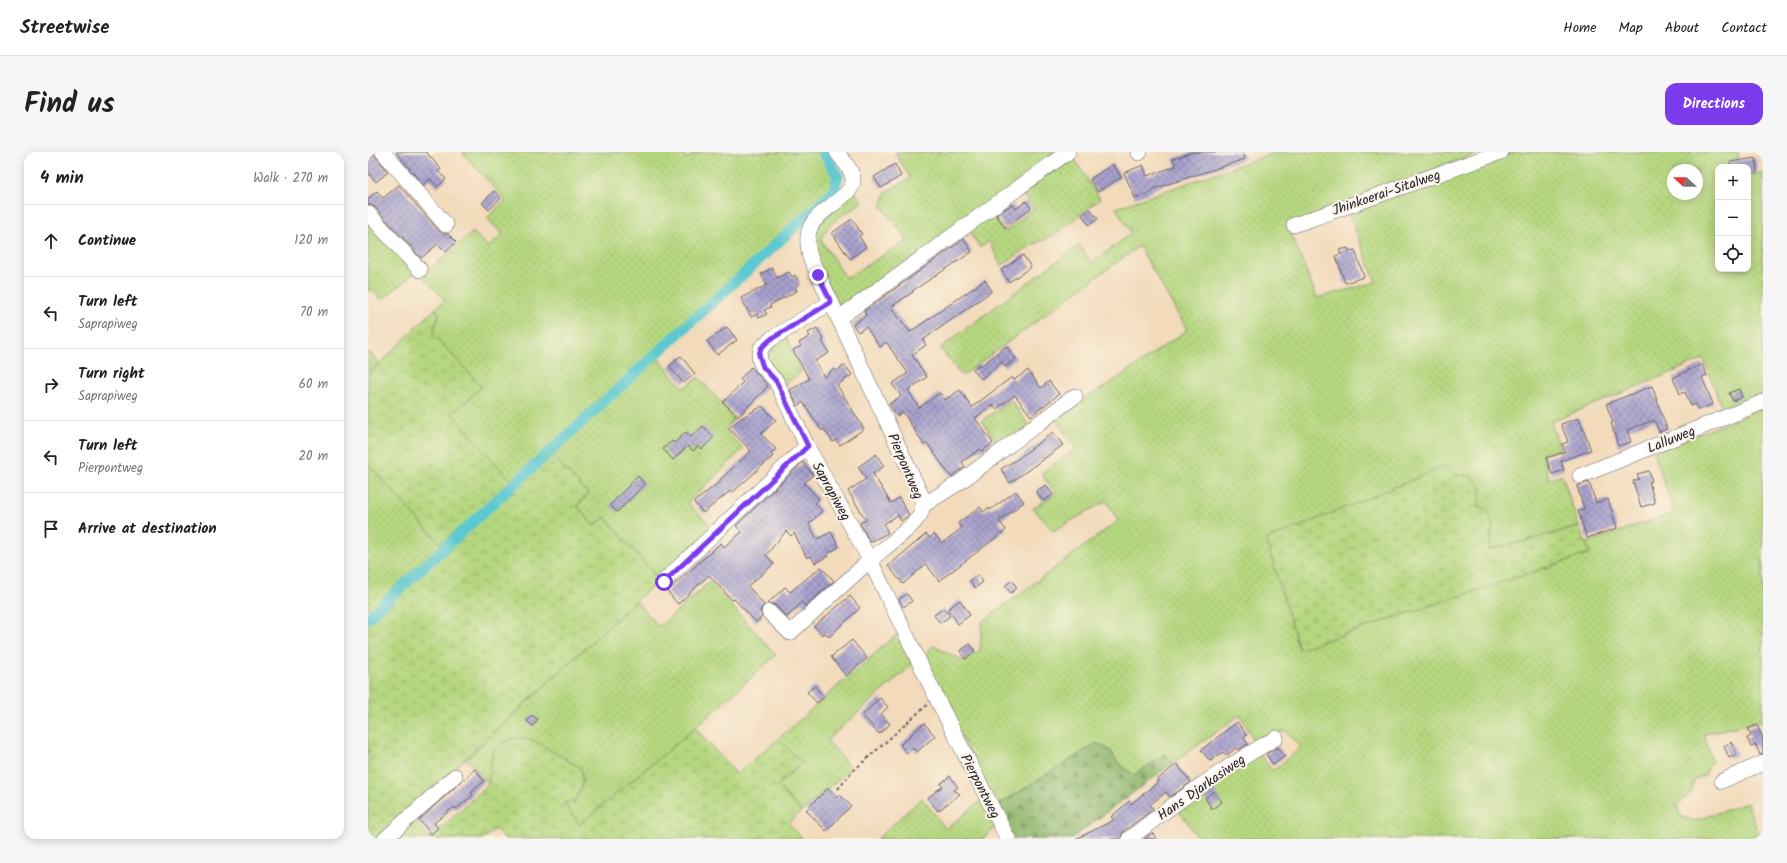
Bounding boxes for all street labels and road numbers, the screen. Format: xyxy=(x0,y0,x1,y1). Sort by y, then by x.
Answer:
street label: Jhinkoerai-Sitalweg xyxy=(1329,164,1444,222)
street label: Lalluweg xyxy=(1644,420,1699,460)
street label: Pierpontweg xyxy=(881,430,929,503)
street label: Saprapiweg xyxy=(806,458,856,525)
street label: Hans Djarkasiweg xyxy=(1153,749,1250,827)
street label: Pierpontweg xyxy=(954,750,1006,823)

